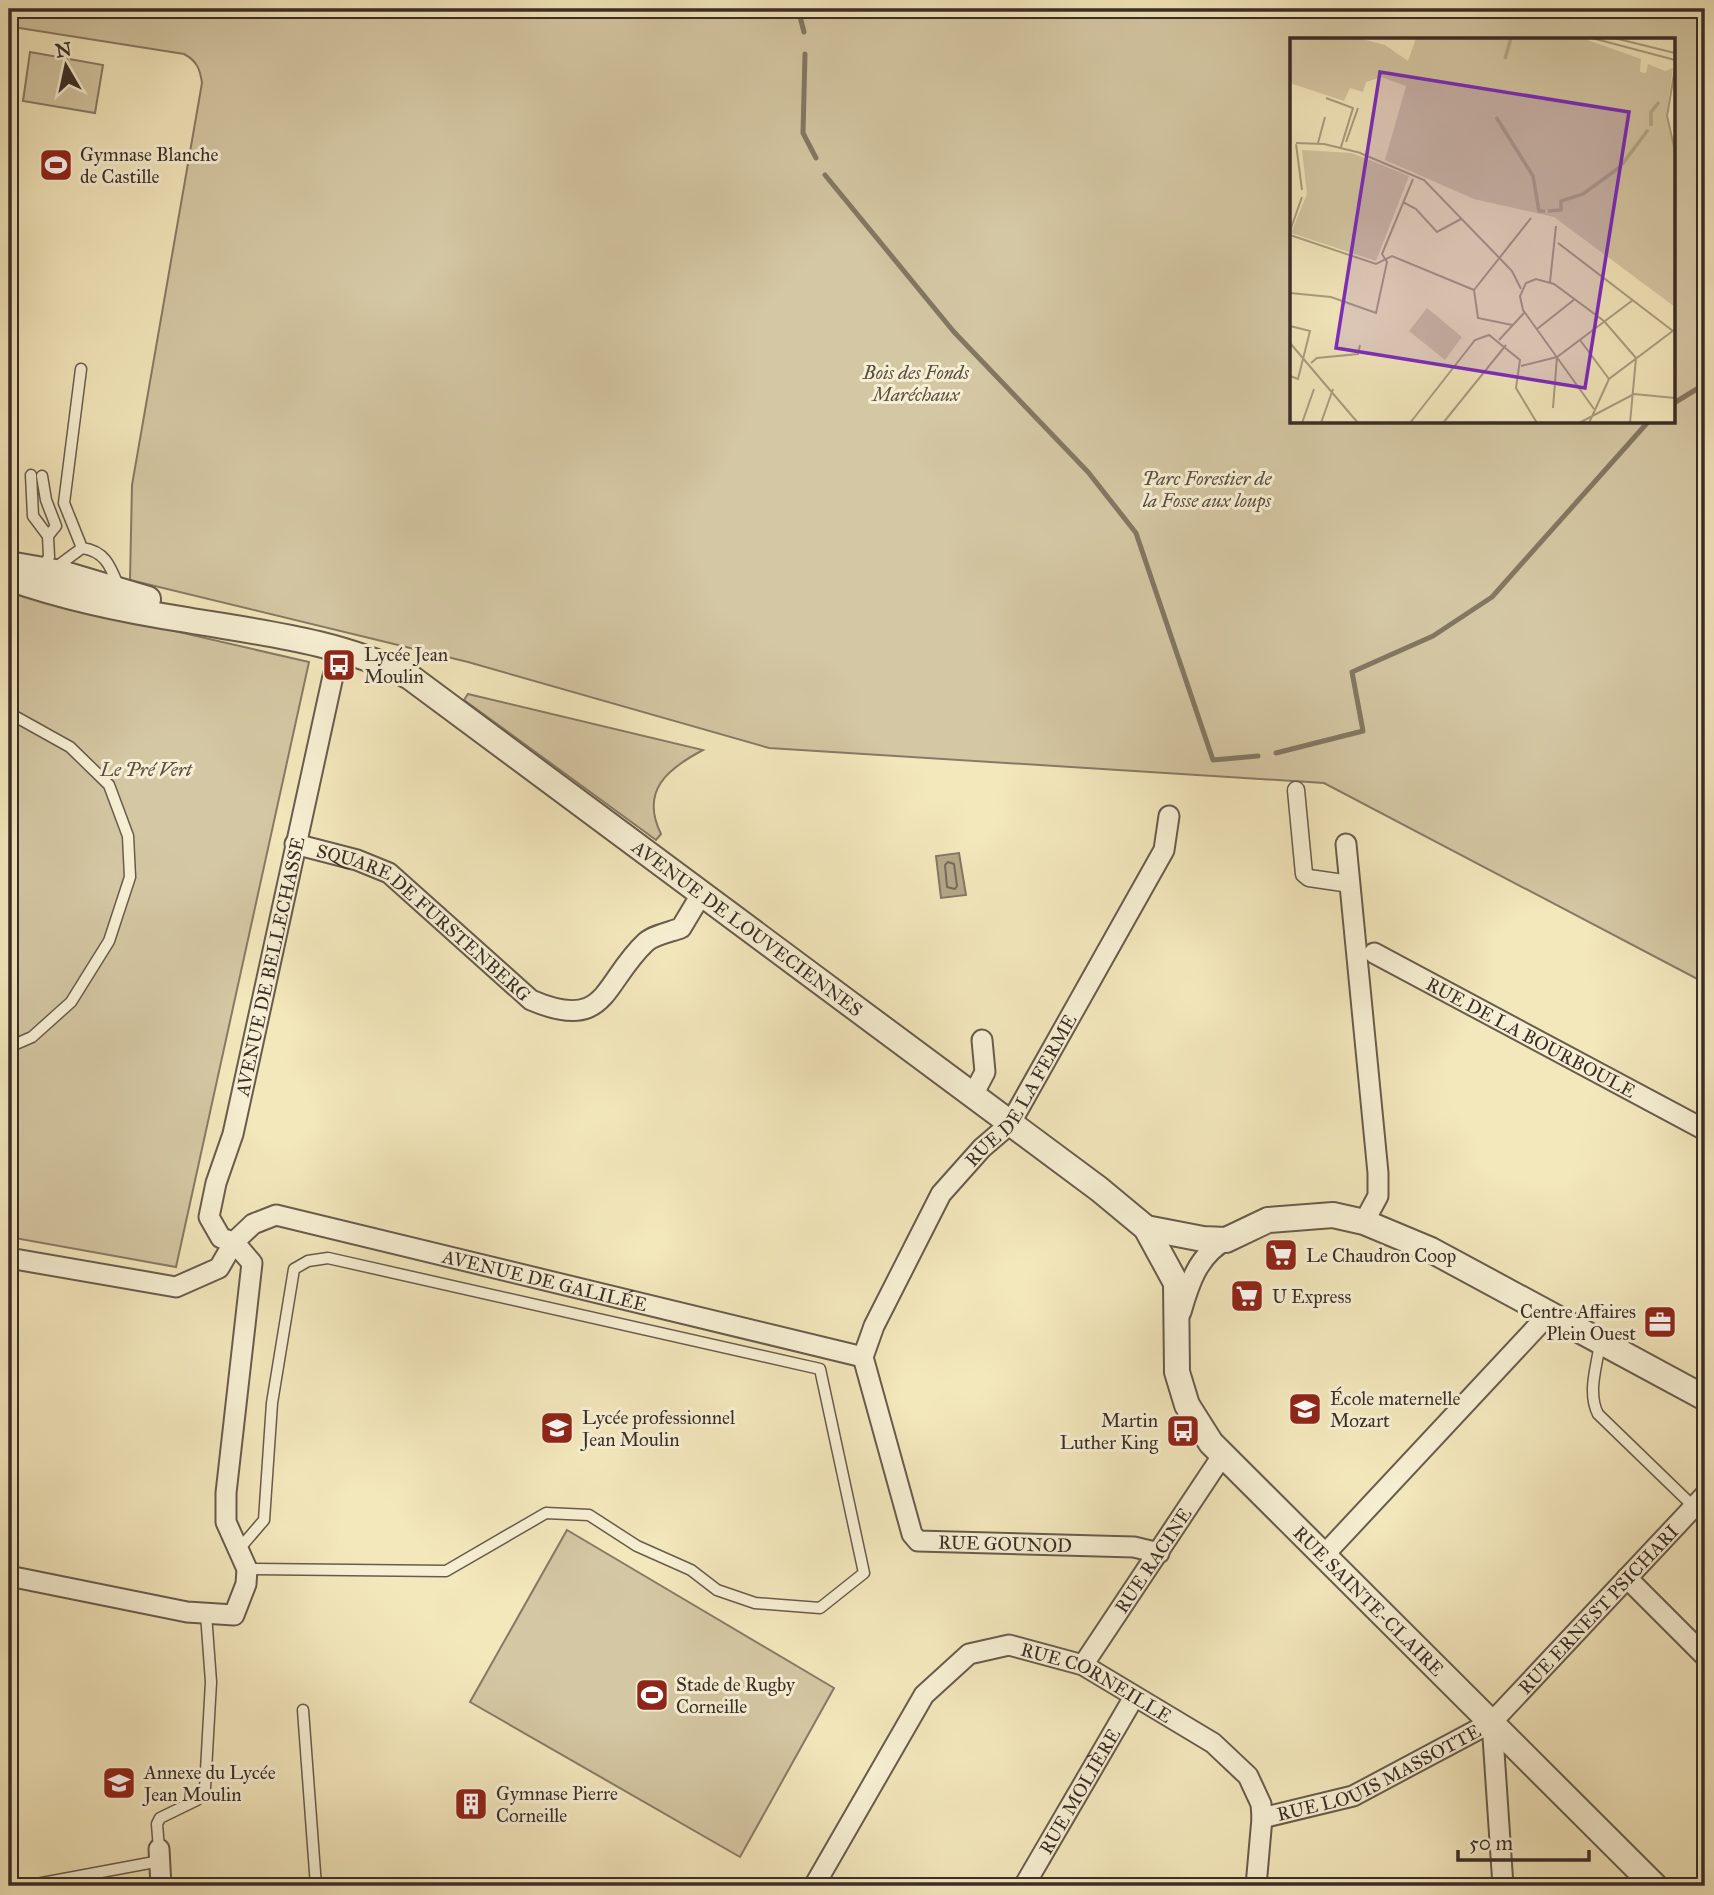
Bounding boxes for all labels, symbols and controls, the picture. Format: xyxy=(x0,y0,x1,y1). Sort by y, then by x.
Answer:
north arrow xyxy=(32,32,102,102)
text: N xyxy=(54,37,73,62)
inset map xyxy=(1290,38,1676,424)
place label: Gymnase Blanche de Castille xyxy=(80,143,219,188)
sports icon: Gymnase Blanche de Castille xyxy=(37,146,75,184)
park label: Bois des Fonds Maréchaux xyxy=(862,361,970,406)
park label: Parc Forestier de la Fosse aux loups xyxy=(1142,467,1272,513)
place label: Lycée Jean Moulin xyxy=(364,643,448,688)
bus stop icon: Lycée Jean Moulin xyxy=(320,646,358,684)
park label: Le Pré Vert xyxy=(99,758,193,781)
street label: AVENUE DE BELLECHASSE xyxy=(230,834,310,1099)
street label: AVENUE DE LOUVECIENNES xyxy=(627,835,867,1021)
street label: SQUARE DE FURSTENBERG xyxy=(314,839,535,1006)
street label: RUE DE LA BOURBOULE xyxy=(1422,972,1640,1103)
street label: RUE DE LA FERME xyxy=(960,1010,1082,1171)
supermarket icon: Le Chaudron Coop xyxy=(1262,1236,1300,1274)
street label: AVENUE DE GALILÉE xyxy=(439,1244,650,1316)
place label: Le Chaudron Coop xyxy=(1306,1244,1456,1267)
supermarket icon: U Express xyxy=(1228,1277,1266,1315)
place label: U Express xyxy=(1272,1285,1351,1308)
place label: Centre Affaires Plein Ouest xyxy=(1520,1300,1636,1345)
office icon: Centre Affaires Plein Ouest xyxy=(1641,1303,1679,1341)
place label: École maternelle Mozart xyxy=(1330,1386,1461,1432)
school or university icon: École maternelle Mozart xyxy=(1286,1390,1324,1428)
place label: Lycée professionnel Jean Moulin xyxy=(580,1406,736,1452)
school or university icon: Lycée professionnel Jean Moulin xyxy=(538,1409,576,1447)
place label: Martin Luther King xyxy=(1060,1409,1158,1455)
bus stop icon: Martin Luther King xyxy=(1164,1412,1202,1450)
street label: RUE RACINE xyxy=(1110,1503,1197,1618)
street label: RUE ERNEST PSICHARI xyxy=(1513,1520,1683,1699)
street label: RUE SAINTE-CLAIRE xyxy=(1288,1521,1449,1681)
street label: RUE GOUNOD xyxy=(938,1531,1072,1557)
street label: RUE CORNEILLE xyxy=(1018,1638,1176,1728)
place label: Stade de Rugby Corneille xyxy=(676,1673,796,1718)
sports icon: Stade de Rugby Corneille xyxy=(633,1676,671,1714)
street label: RUE LOUIS MASSOTTE xyxy=(1275,1719,1485,1826)
street label: RUE MOLIÈRE xyxy=(1034,1724,1126,1858)
place label: Annexe du Lycée Jean Moulin xyxy=(142,1761,276,1807)
school or university icon: Annexe du Lycée Jean Moulin xyxy=(100,1764,138,1802)
place label: Gymnase Pierre Corneille xyxy=(496,1782,618,1827)
building icon: Gymnase Pierre Corneille xyxy=(452,1785,490,1823)
scale bar xyxy=(1458,1818,1590,1862)
text: 50 m xyxy=(1469,1830,1514,1856)

